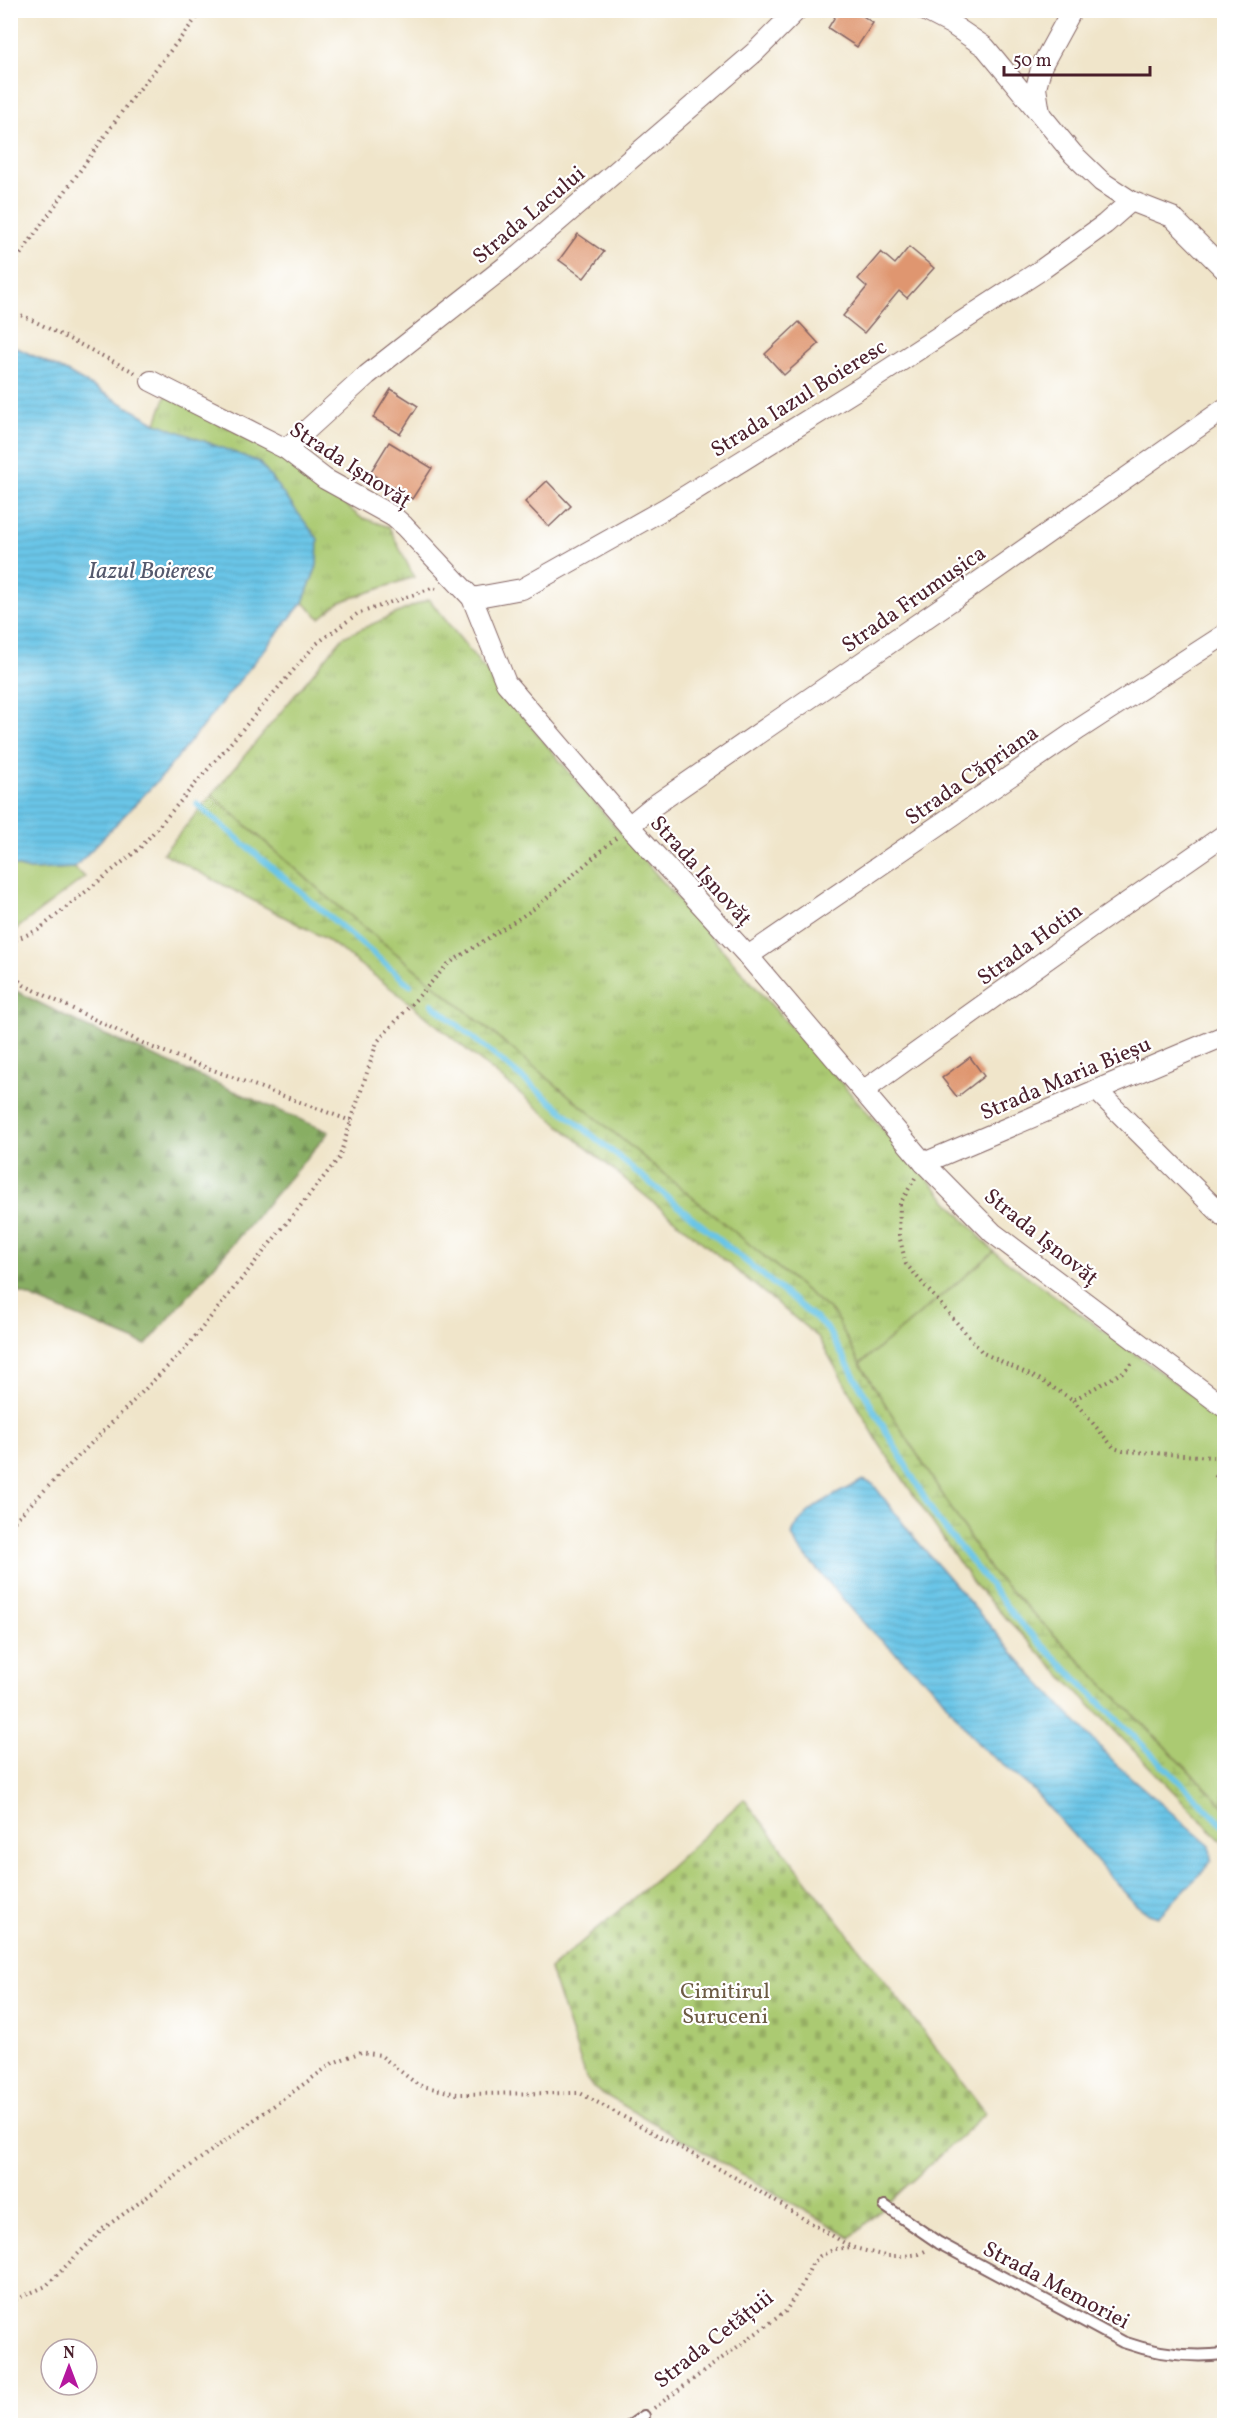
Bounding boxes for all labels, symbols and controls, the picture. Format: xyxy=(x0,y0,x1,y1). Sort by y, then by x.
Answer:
scale bar xyxy=(1004,39,1150,77)
text: 50 m xyxy=(1013,49,1052,74)
street label: Strada Lacului xyxy=(466,159,593,272)
street label: Strada Iazul Boieresc xyxy=(705,332,893,466)
street label: Strada Ișnovăț xyxy=(283,415,417,517)
street label: Strada Frumușica xyxy=(836,539,993,661)
water label: Iazul Boieresc xyxy=(88,555,214,589)
street label: Strada Căpriana xyxy=(899,718,1046,834)
street label: Strada Ișnovăț xyxy=(642,809,759,934)
street label: Strada Hotin xyxy=(971,896,1090,994)
street label: Strada Maria Bieșu xyxy=(976,1029,1156,1129)
street label: Strada Ișnovăț xyxy=(976,1182,1105,1294)
park label: Cimitirul Suruceni xyxy=(680,1977,770,2033)
street label: Strada Memoriei xyxy=(977,2234,1135,2338)
street label: Strada Cetățuii xyxy=(648,2283,781,2397)
north arrow xyxy=(39,2337,99,2397)
text: N xyxy=(63,2343,75,2365)

